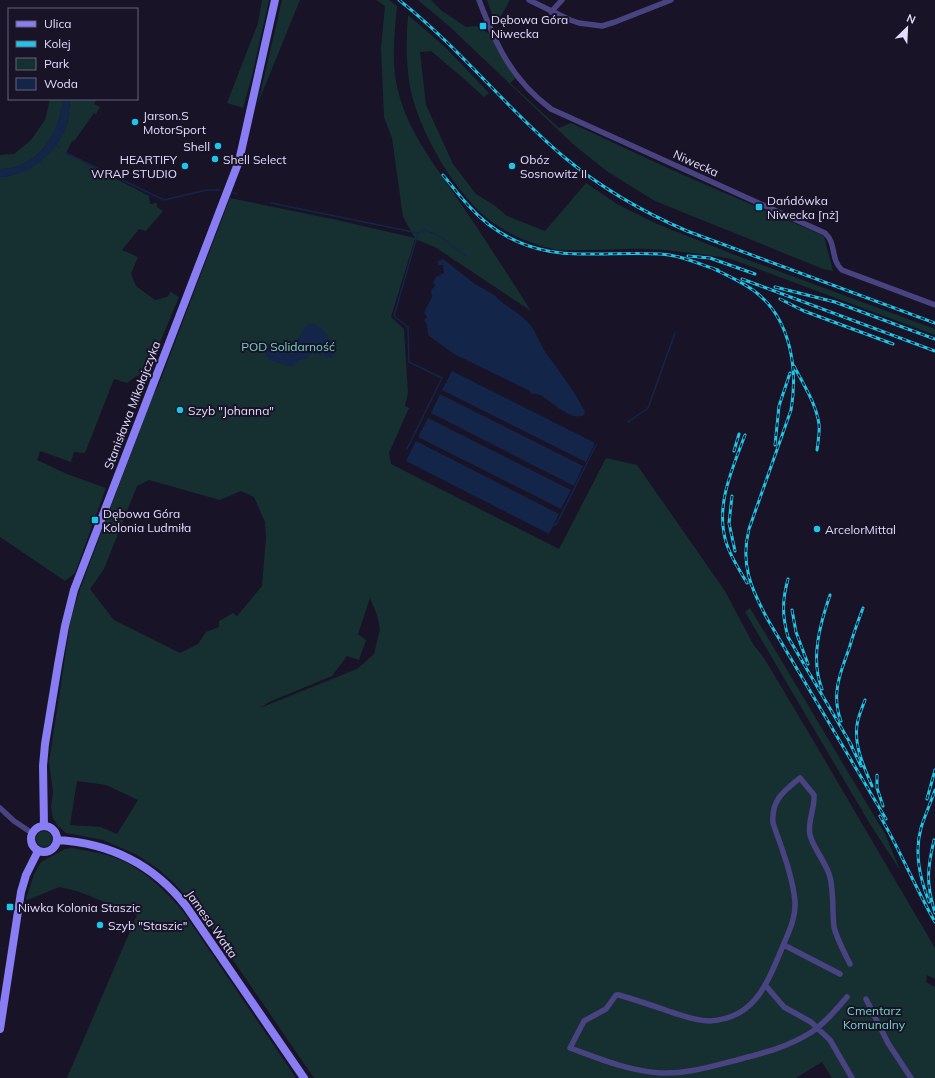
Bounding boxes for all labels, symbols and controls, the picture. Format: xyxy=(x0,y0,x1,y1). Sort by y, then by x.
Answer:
legend xyxy=(8,8,138,100)
north arrow xyxy=(887,8,927,48)
text: N xyxy=(904,11,918,27)
place label: Dębowa Góra Niwecka xyxy=(491,12,568,41)
text: Ulica xyxy=(44,16,72,31)
marker: Dębowa Góra Niwecka xyxy=(478,21,488,31)
text: Kolej xyxy=(44,36,71,51)
text: Park xyxy=(44,56,70,71)
text: Woda xyxy=(44,76,78,91)
place label: Jarson.S MotorSport xyxy=(143,108,206,137)
marker: Jarson.S MotorSport xyxy=(130,117,140,127)
place label: Shell xyxy=(183,139,210,154)
marker: Shell xyxy=(213,141,223,151)
street label: Niwecka xyxy=(671,146,721,180)
place label: HEARTIFY WRAP STUDIO xyxy=(91,152,178,181)
place label: Shell Select xyxy=(223,152,286,167)
place label: Obóz Sosnowitz II xyxy=(520,152,587,181)
marker: Shell Select xyxy=(210,154,220,164)
marker: HEARTIFY WRAP STUDIO xyxy=(180,161,190,171)
marker: Obóz Sosnowitz II xyxy=(507,161,517,171)
place label: Dańdówka Niwecka [nż] xyxy=(767,193,839,222)
marker: Dańdówka Niwecka [nż] xyxy=(754,202,764,212)
street label: Stanisława Mikołajczyka xyxy=(101,339,163,471)
park label: POD Solidarność xyxy=(241,339,335,354)
place label: Szyb "Johanna" xyxy=(188,403,274,418)
marker: Szyb "Johanna" xyxy=(175,405,185,415)
place label: Dębowa Góra Kolonia Ludmiła xyxy=(103,506,191,535)
marker: Dębowa Góra Kolonia Ludmiła xyxy=(90,515,100,525)
place label: ArcelorMittal xyxy=(825,522,896,537)
marker: ArcelorMittal xyxy=(812,524,822,534)
street label: Jamesa Watta xyxy=(183,887,241,961)
place label: Niwka Kolonia Staszic xyxy=(18,900,141,915)
marker: Niwka Kolonia Staszic xyxy=(5,902,15,912)
place label: Szyb "Staszic" xyxy=(108,918,188,933)
marker: Szyb "Staszic" xyxy=(95,920,105,930)
park label: Cmentarz Komunalny xyxy=(843,1003,906,1032)

